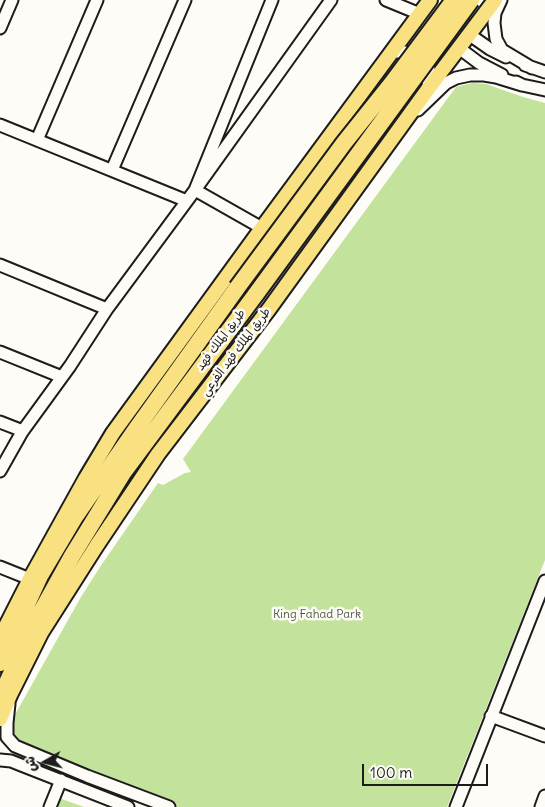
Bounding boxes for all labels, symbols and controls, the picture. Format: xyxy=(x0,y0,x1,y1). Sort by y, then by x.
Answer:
street label: طريق الملك فهد الفرعي xyxy=(198,305,274,399)
street label: طريق الملك فهد xyxy=(193,307,249,373)
park label: King Fahad Park xyxy=(273,608,361,622)
north arrow xyxy=(20,737,70,787)
scale bar xyxy=(365,754,491,786)
text: ش xyxy=(20,755,40,773)
text: 100 m xyxy=(370,763,412,782)

